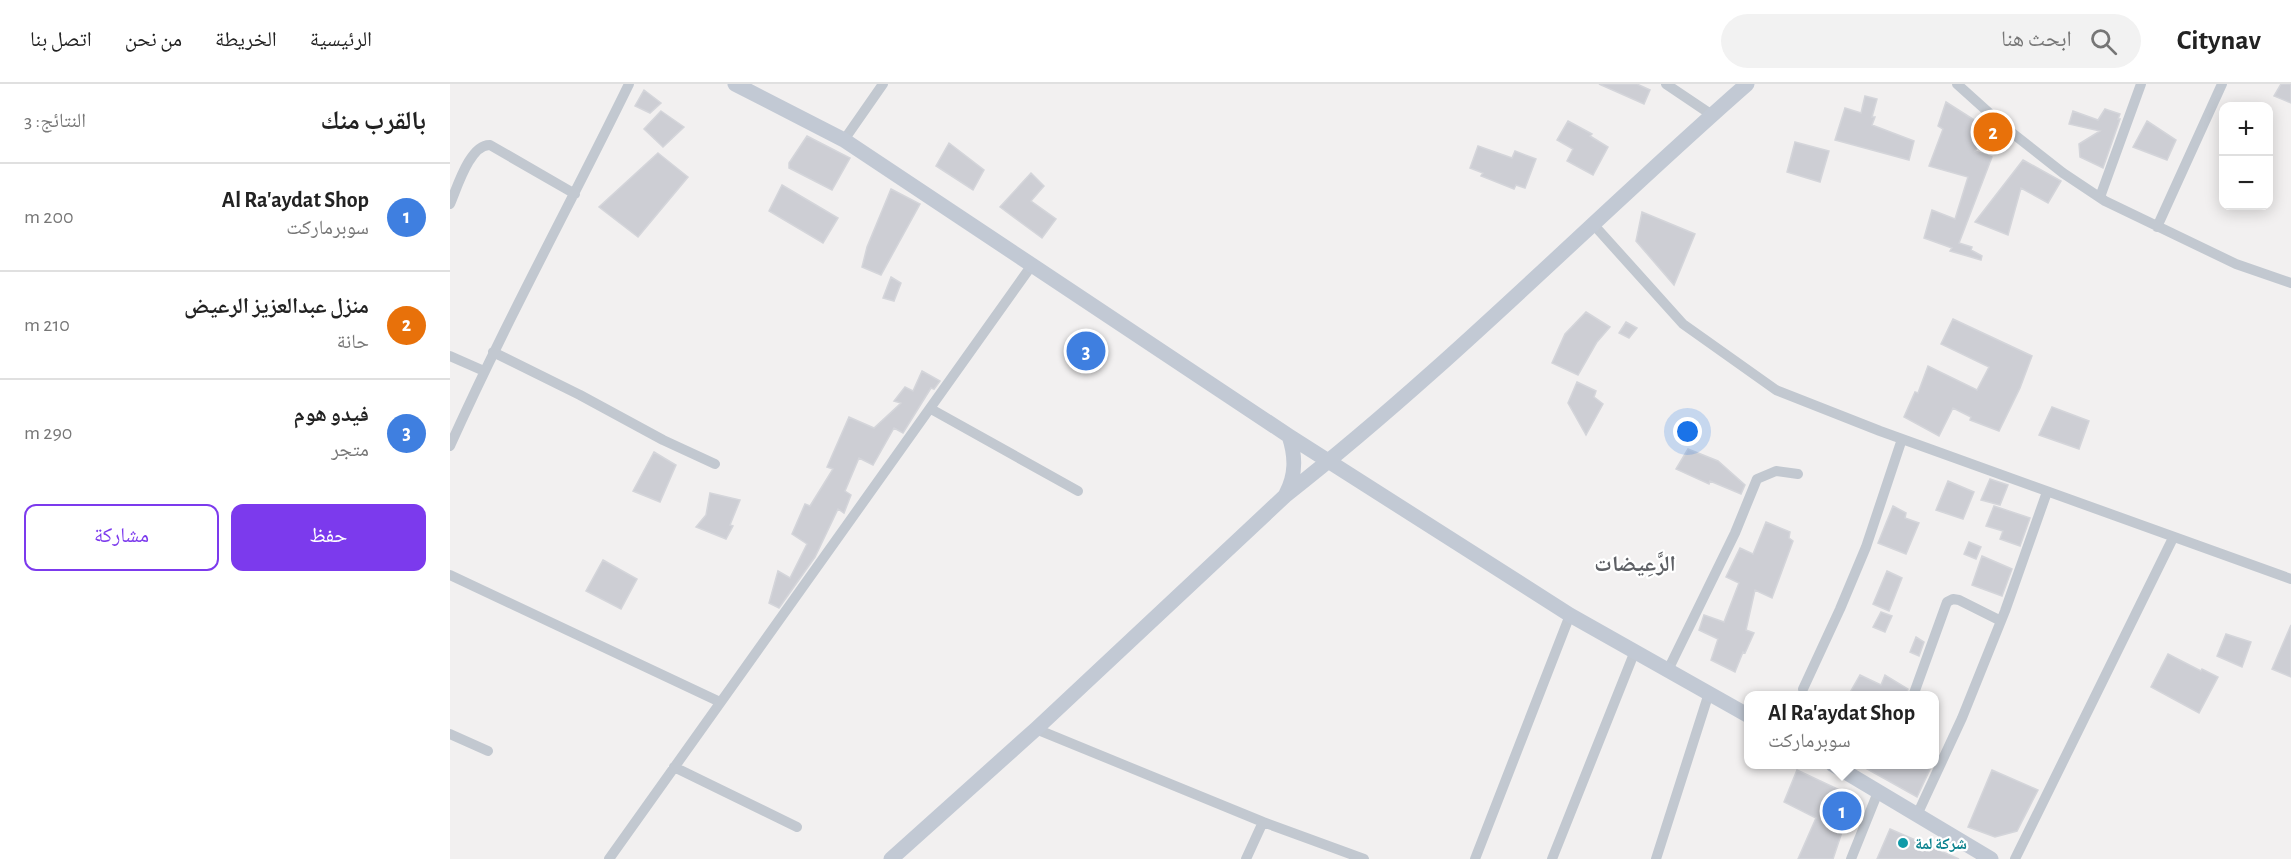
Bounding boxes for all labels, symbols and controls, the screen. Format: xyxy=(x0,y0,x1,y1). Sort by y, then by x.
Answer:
search box xyxy=(1721,14,2141,68)
icon: search xyxy=(2087,25,2120,58)
text: Citynav xyxy=(2177,27,2261,55)
text: ابحث هنا xyxy=(2001,28,2072,50)
text: اتصل بنا xyxy=(30,29,92,50)
text: من نحن xyxy=(125,29,182,50)
text: الخريطة xyxy=(215,29,277,50)
text: الرئيسية xyxy=(310,29,372,50)
map controls xyxy=(2219,102,2273,210)
button: + xyxy=(2219,102,2273,156)
text: بالقرب منك xyxy=(321,108,426,134)
pin: 2 xyxy=(1974,110,2012,154)
text: النتائج: 3 xyxy=(24,111,86,131)
button: − xyxy=(2219,156,2273,210)
text: Al Ra'aydat Shop xyxy=(222,189,369,211)
text: 200 m xyxy=(24,207,74,227)
text: 1 xyxy=(403,207,410,227)
text: سوبرماركت xyxy=(286,218,369,238)
text: منزل عبدالعزيز الرعيض xyxy=(184,295,369,317)
text: 210 m xyxy=(24,315,70,335)
text: 2 xyxy=(402,315,411,335)
pin: 3 xyxy=(1066,328,1106,374)
text: حانة xyxy=(337,332,369,352)
text: فيدو هوم xyxy=(294,403,369,425)
your location xyxy=(1673,417,1702,446)
text: 290 m xyxy=(24,423,72,443)
text: 3 xyxy=(402,423,411,443)
text: متجر xyxy=(331,440,369,460)
button: مشاركة xyxy=(24,504,219,571)
button: حفظ xyxy=(231,504,426,571)
district label: الرَّعِيضات xyxy=(1594,551,1676,577)
popup xyxy=(1744,691,1939,769)
text: Al Ra'aydat Shop xyxy=(1768,702,1915,724)
text: سوبرماركت xyxy=(1768,731,1851,751)
pin: 1 xyxy=(1822,788,1862,834)
marker: شركة لمة xyxy=(1896,836,1910,850)
place label: شركة لمة xyxy=(1915,836,1967,852)

